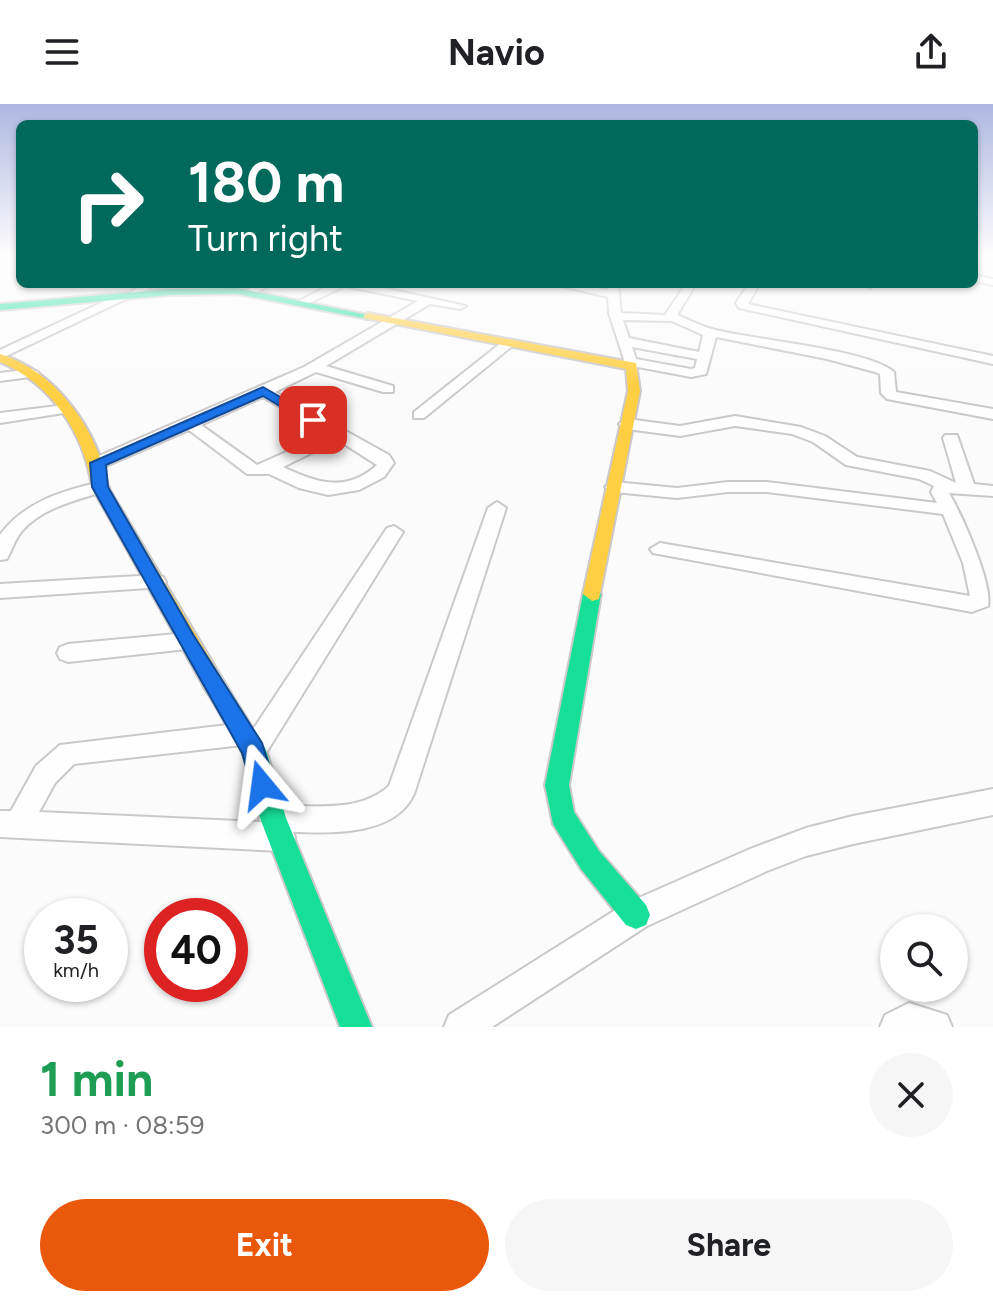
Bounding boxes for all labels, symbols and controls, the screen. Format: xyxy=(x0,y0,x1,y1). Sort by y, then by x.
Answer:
icon: menu xyxy=(40,30,84,74)
icon: share xyxy=(909,30,953,74)
text: Navio xyxy=(448,31,545,74)
text: 180 m xyxy=(188,149,344,216)
icon: right xyxy=(56,152,160,256)
text: Turn right xyxy=(188,217,343,260)
pin xyxy=(279,386,347,454)
icon: arrive xyxy=(291,398,335,442)
position arrow xyxy=(220,743,304,827)
speed limit sign: 40 xyxy=(144,898,248,1002)
map controls xyxy=(880,914,968,1002)
button: search xyxy=(880,914,968,1002)
text: 35 xyxy=(53,916,99,964)
text: km/h xyxy=(53,958,99,982)
text: 1 min xyxy=(40,1050,153,1108)
button: close xyxy=(869,1053,953,1137)
text: 300 m · 08:59 xyxy=(40,1109,204,1141)
button: Exit xyxy=(40,1199,489,1291)
button: Share xyxy=(505,1199,953,1291)

